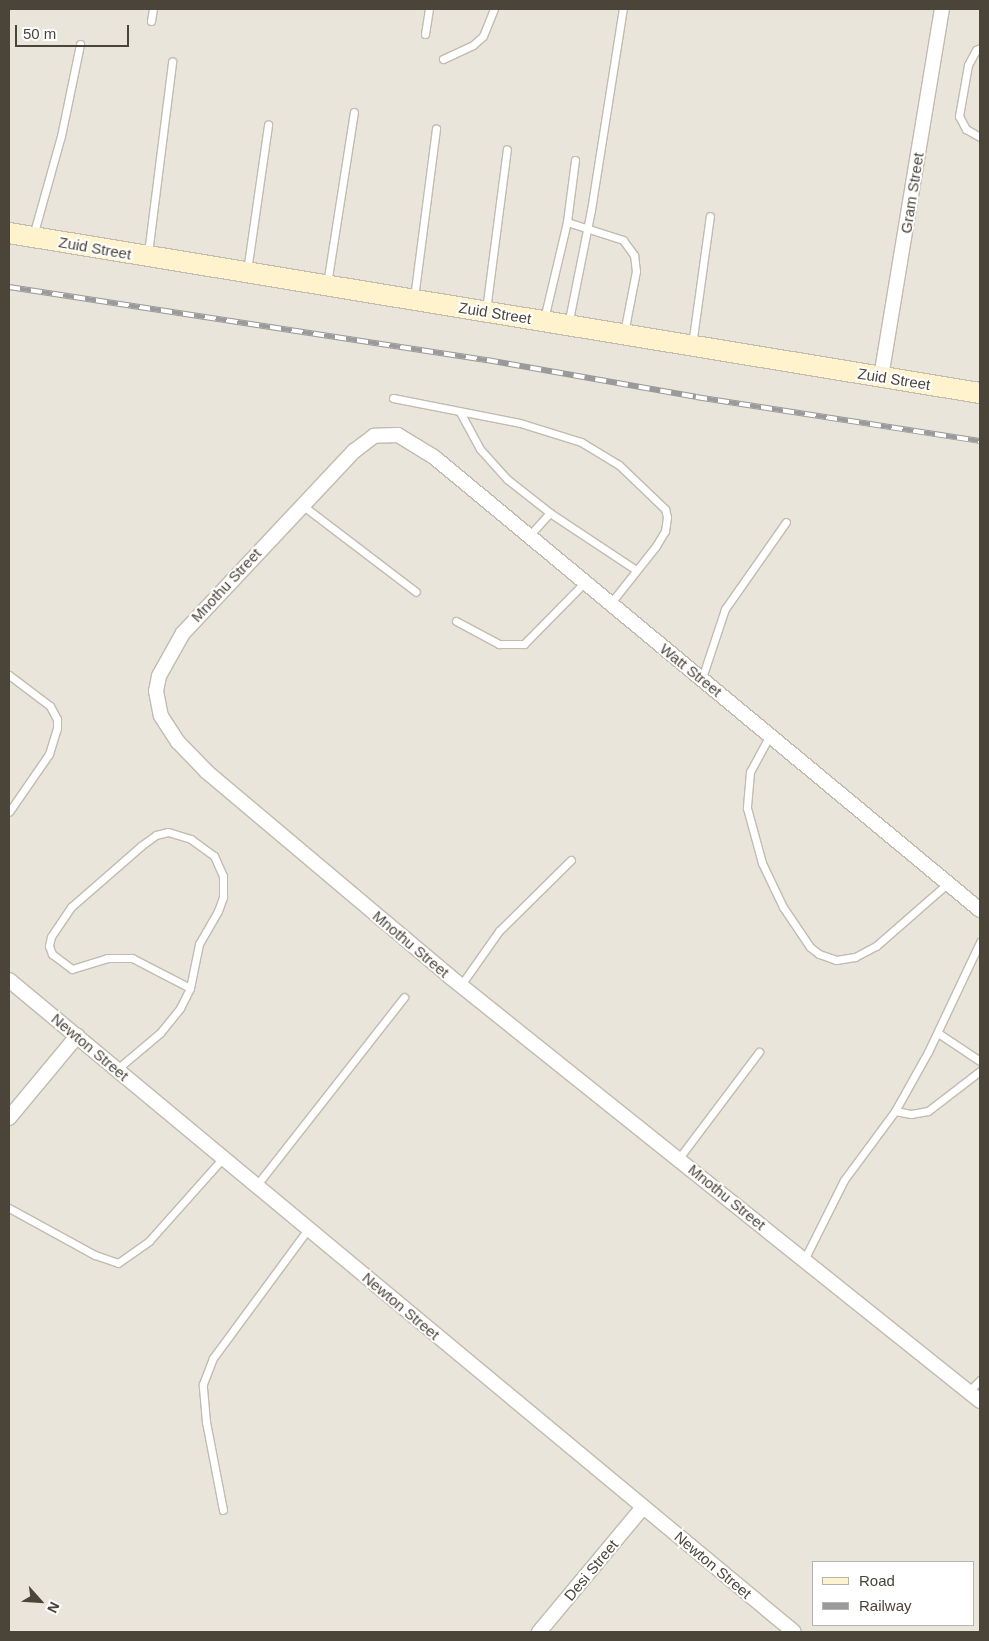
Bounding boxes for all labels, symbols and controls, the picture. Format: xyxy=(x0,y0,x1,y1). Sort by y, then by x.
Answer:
scale bar xyxy=(18,15,131,47)
text: 50 m xyxy=(23,25,56,42)
street label: Gram Street xyxy=(897,151,927,235)
street label: Zuid Street xyxy=(57,233,133,263)
street label: Zuid Street xyxy=(457,298,533,328)
street label: Zuid Street xyxy=(856,364,932,394)
street label: Mnothu Street xyxy=(187,544,265,626)
street label: Watt Street xyxy=(656,640,726,700)
street label: Mnothu Street xyxy=(369,907,453,981)
street label: Newton Street xyxy=(48,1010,132,1084)
street label: Mnothu Street xyxy=(685,1160,769,1234)
street label: Newton Street xyxy=(359,1269,443,1343)
street label: Newton Street xyxy=(671,1528,755,1602)
street label: Desi Street xyxy=(560,1536,622,1604)
legend xyxy=(812,1561,974,1626)
text: Road xyxy=(859,1572,895,1589)
north arrow xyxy=(15,1576,65,1626)
text: Railway xyxy=(859,1597,912,1614)
text: N xyxy=(44,1600,63,1616)

